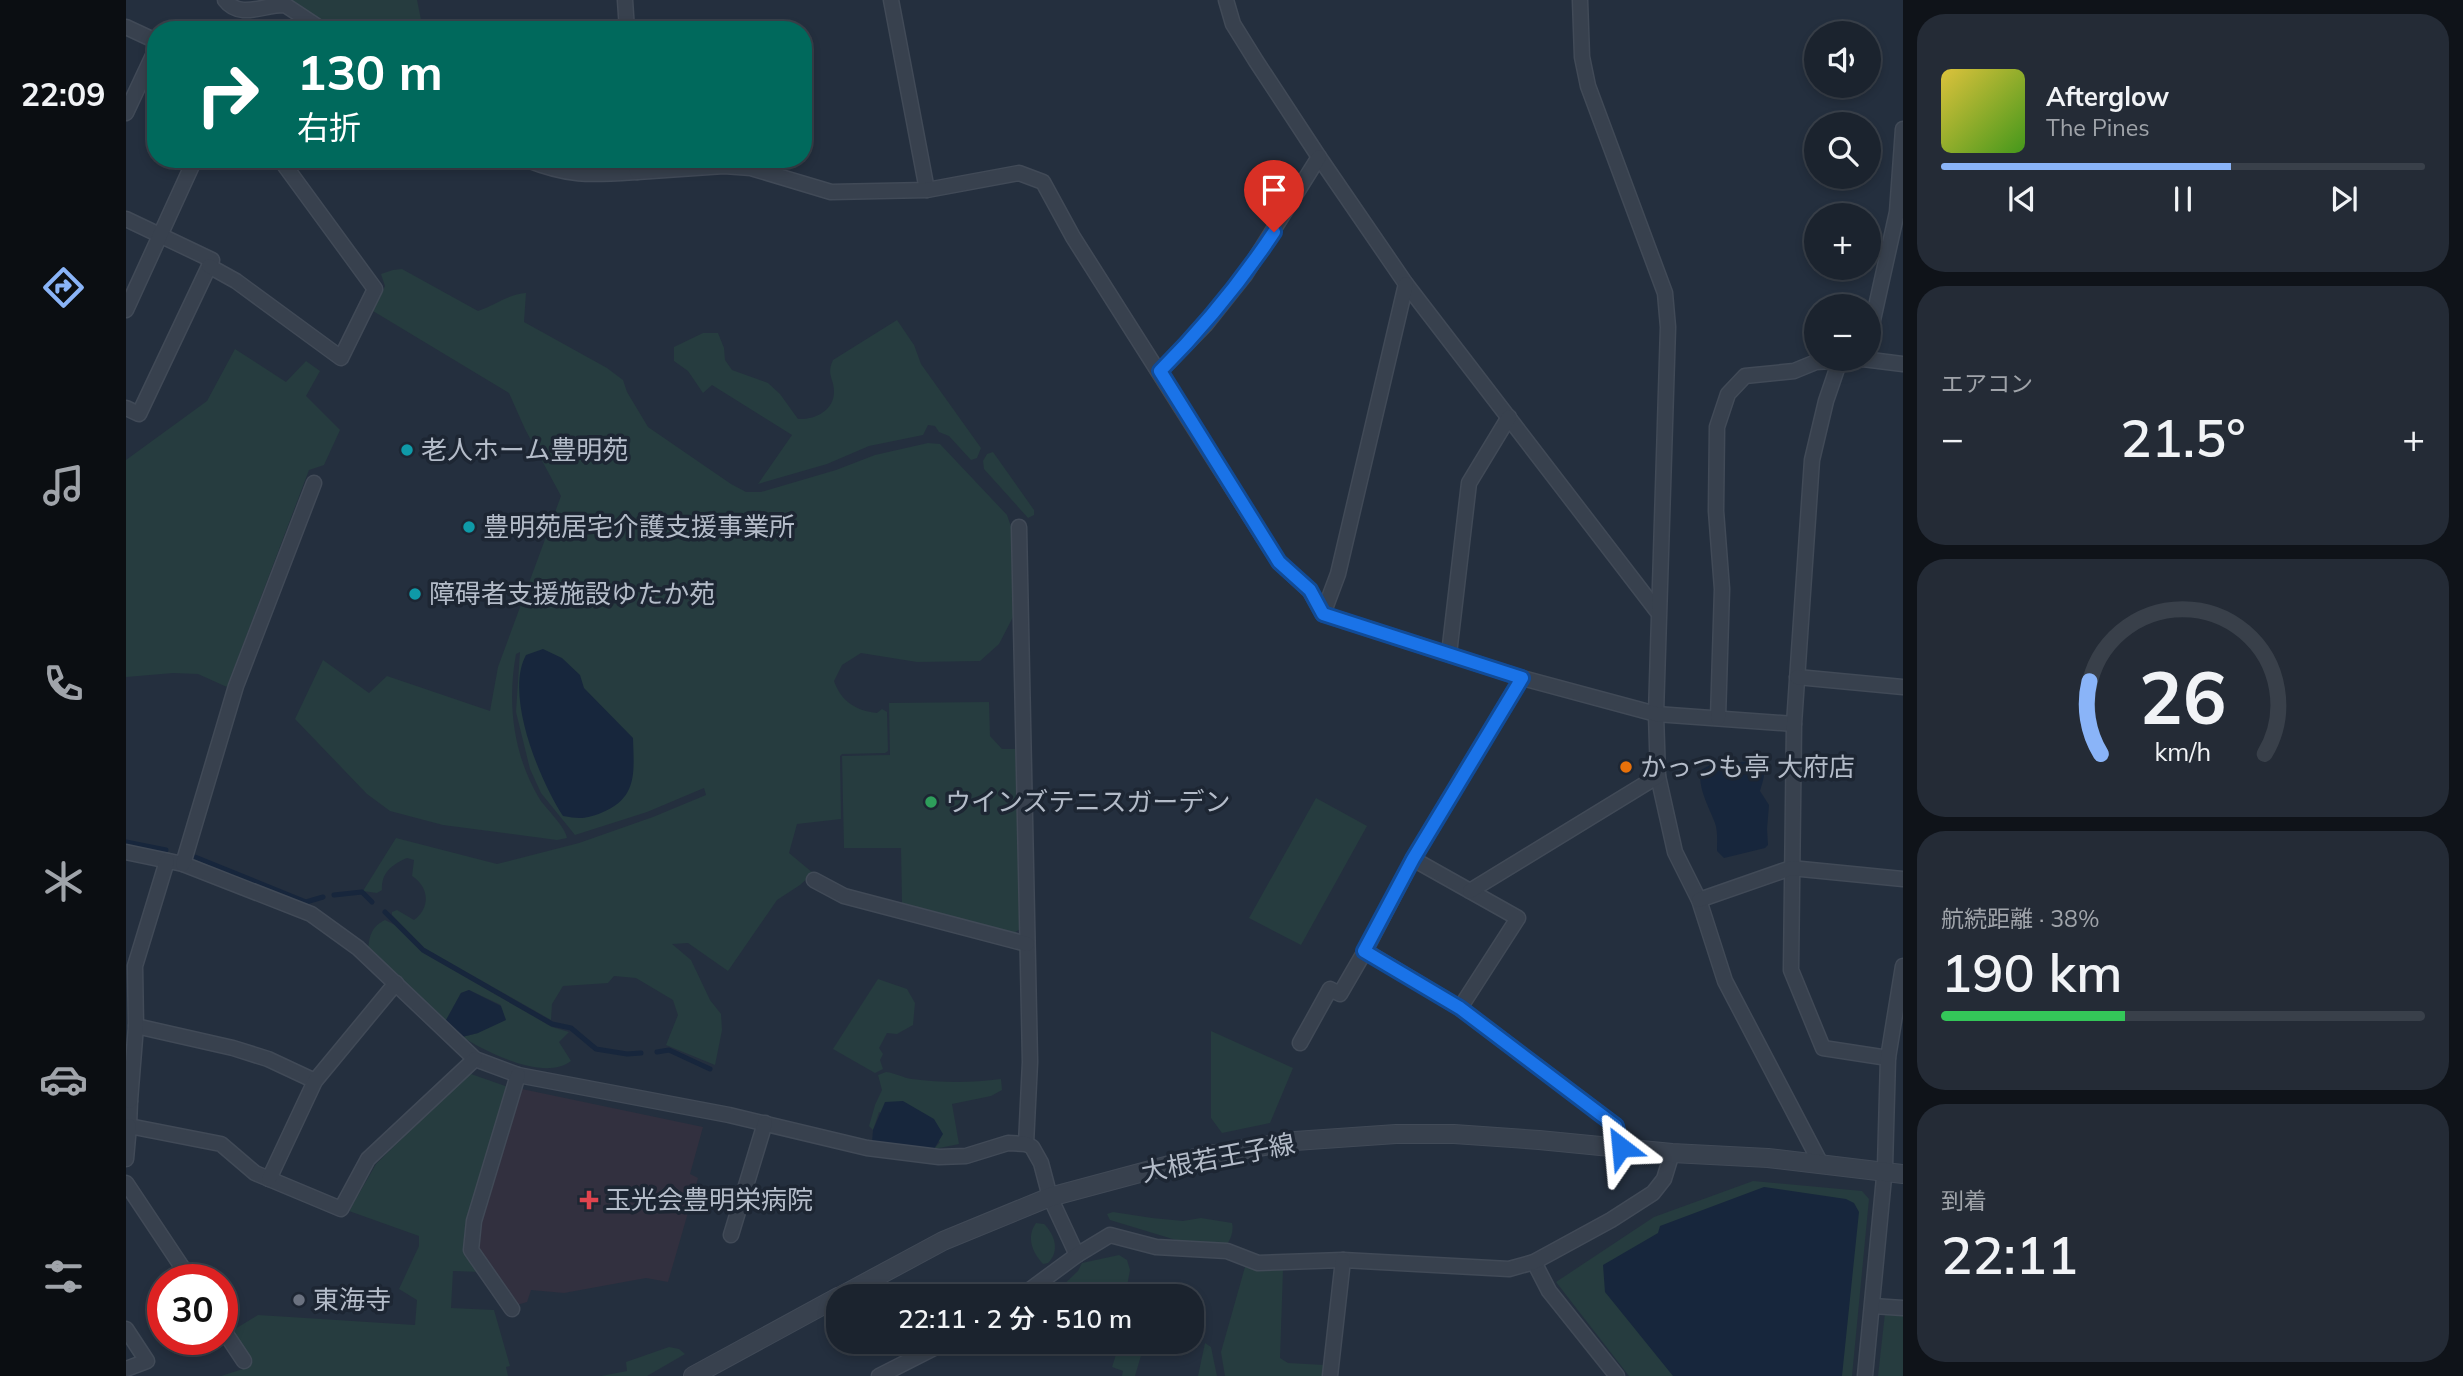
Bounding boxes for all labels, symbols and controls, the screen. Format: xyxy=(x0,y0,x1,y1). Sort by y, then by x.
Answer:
map controls xyxy=(1804,21,1881,371)
button: sound xyxy=(1804,21,1881,98)
text: 130 m xyxy=(297,41,443,102)
icon: right xyxy=(182,49,273,140)
text: 22:09 xyxy=(21,74,105,114)
text: Afterglow xyxy=(2046,80,2169,113)
text: 右折 xyxy=(297,107,361,147)
button: search xyxy=(1804,112,1881,189)
text: The Pines xyxy=(2046,113,2150,142)
pin xyxy=(1244,160,1304,232)
icon: arrive xyxy=(1255,171,1293,209)
icon: previous xyxy=(2003,180,2041,218)
icon: pause xyxy=(2164,180,2202,218)
icon: next xyxy=(2325,180,2363,218)
button: + xyxy=(1804,203,1881,280)
icon: directions xyxy=(39,263,88,312)
button: − xyxy=(1804,294,1881,371)
text: エアコン xyxy=(1941,369,2033,398)
text: 21.5° xyxy=(2120,405,2246,470)
text: − xyxy=(1941,414,1964,462)
text: + xyxy=(2402,414,2425,462)
place label: 老人ホーム豊明苑 xyxy=(421,433,628,466)
marker: 老人ホーム豊明苑 xyxy=(399,442,415,458)
icon: music xyxy=(39,461,88,510)
place label: 豊明苑居宅介護支援事業所 xyxy=(483,510,795,543)
marker: 豊明苑居宅介護支援事業所 xyxy=(461,519,477,535)
place label: 障碍者支援施設ゆたか苑 xyxy=(429,577,715,610)
marker: 障碍者支援施設ゆたか苑 xyxy=(407,586,423,602)
text: 26 xyxy=(2139,651,2227,742)
icon: phone xyxy=(39,659,88,708)
text: km/h xyxy=(2155,736,2211,767)
place label: かっつも亭 大府店 xyxy=(1640,750,1855,783)
marker: かっつも亭 大府店 xyxy=(1618,759,1634,775)
place label: ウインズテニスガーデン xyxy=(945,785,1230,818)
marker: ウインズテニスガーデン xyxy=(923,794,939,810)
icon: climate xyxy=(39,857,88,906)
text: 航続距離 · 38% xyxy=(1941,904,2099,933)
text: 190 km xyxy=(1941,940,2122,1005)
icon: car xyxy=(39,1055,88,1104)
position arrow xyxy=(1584,1110,1658,1184)
street label: 大根若王子線 xyxy=(1138,1126,1298,1189)
place label: 玉光会豊明栄病院 xyxy=(605,1183,813,1216)
text: 到着 xyxy=(1941,1186,1987,1215)
marker: 玉光会豊明栄病院 xyxy=(579,1190,599,1210)
text: 22:11 xyxy=(1941,1222,2078,1287)
icon: filters xyxy=(39,1252,88,1301)
speed limit sign: 30 xyxy=(147,1264,238,1355)
place label: 東海寺 xyxy=(313,1283,391,1316)
marker: 東海寺 xyxy=(291,1292,307,1308)
text: 22:11 · 2 分 · 510 m xyxy=(898,1302,1132,1335)

